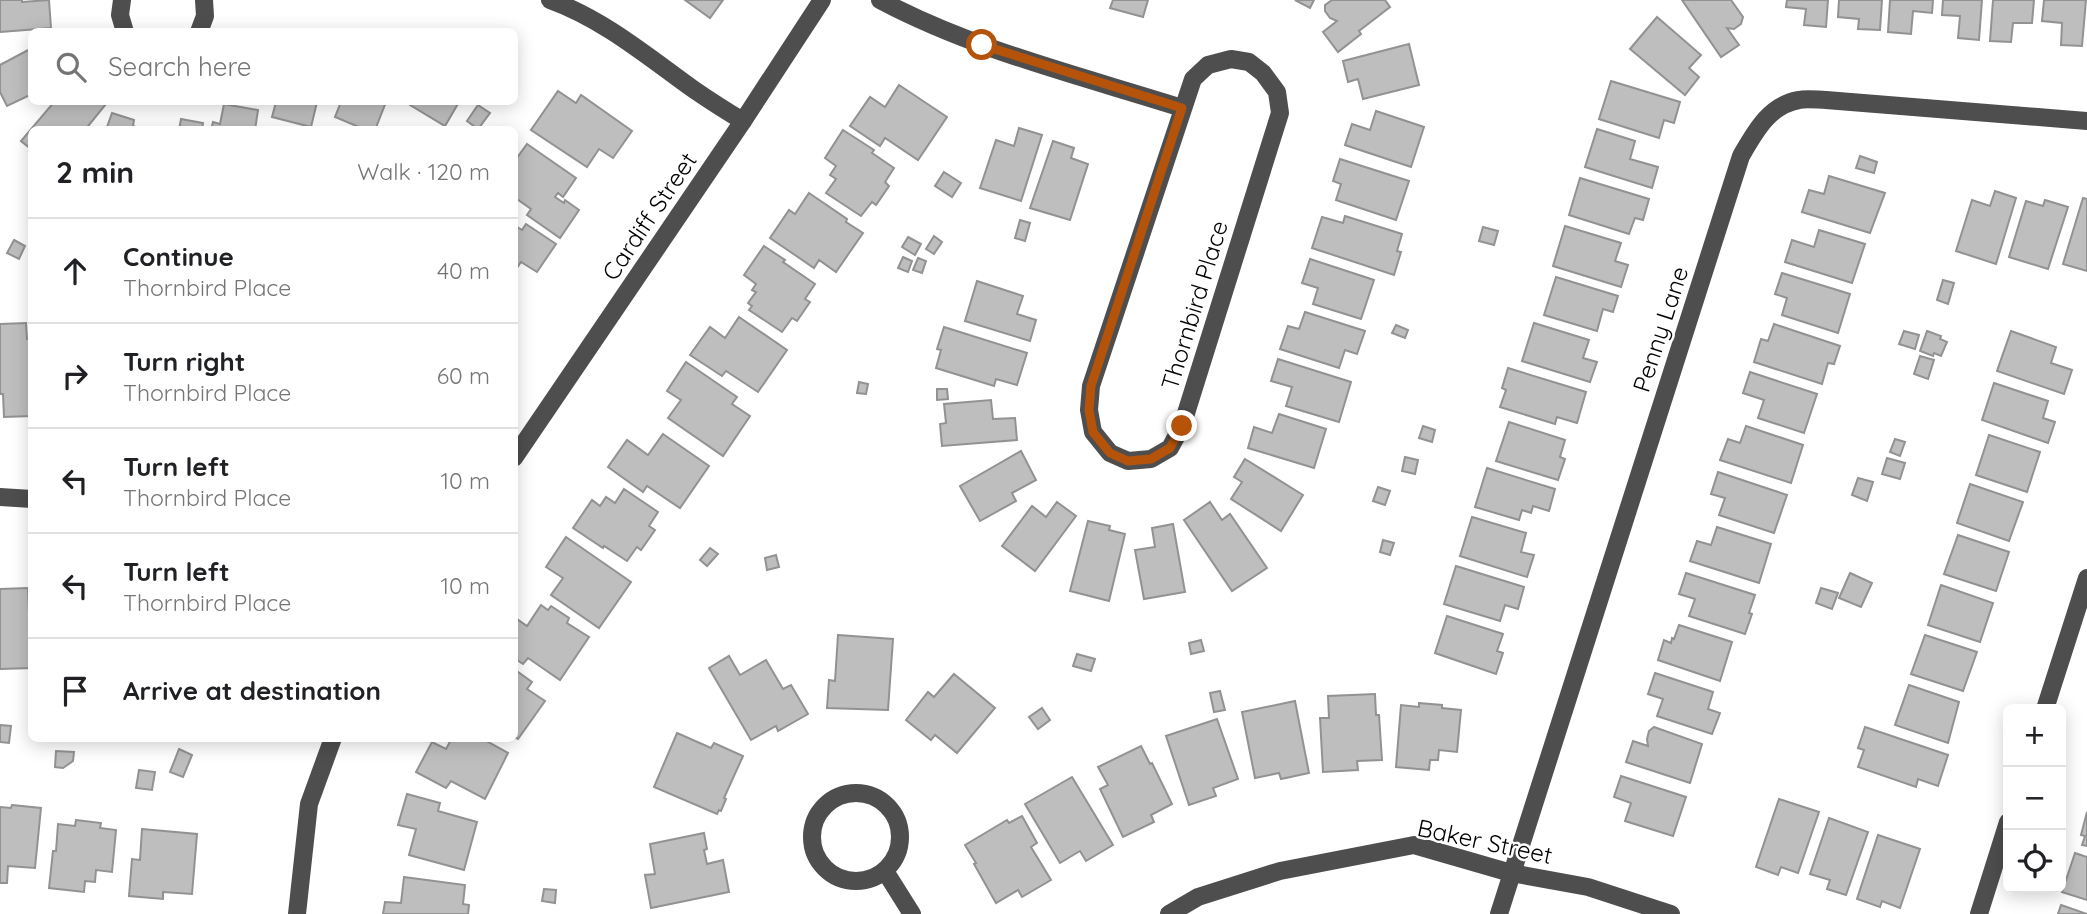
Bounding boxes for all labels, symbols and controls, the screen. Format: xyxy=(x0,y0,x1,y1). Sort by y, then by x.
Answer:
search box xyxy=(28,28,518,105)
route start xyxy=(966,29,997,60)
icon: search xyxy=(52,48,90,86)
text: Search here xyxy=(108,50,252,83)
street label: Cardiff Street xyxy=(595,146,703,286)
text: 2 min xyxy=(56,153,134,191)
text: Walk · 120 m xyxy=(357,157,490,186)
street label: Thornbird Place xyxy=(1154,217,1234,393)
text: Continue xyxy=(123,240,234,273)
icon: ahead xyxy=(56,252,94,290)
text: 40 m xyxy=(437,256,490,285)
street label: Penny Lane xyxy=(1626,262,1694,396)
text: Thornbird Place xyxy=(123,273,291,302)
text: Turn right xyxy=(123,345,245,378)
icon: right xyxy=(56,357,94,395)
text: 60 m xyxy=(437,361,490,390)
text: Thornbird Place xyxy=(123,378,291,407)
route end xyxy=(1166,410,1197,441)
text: Turn left xyxy=(123,450,230,483)
icon: left xyxy=(56,462,94,500)
text: 10 m xyxy=(441,466,490,495)
text: Thornbird Place xyxy=(123,483,291,512)
text: Turn left xyxy=(123,555,230,588)
icon: left xyxy=(56,567,94,605)
text: 10 m xyxy=(441,571,490,600)
text: Thornbird Place xyxy=(123,588,291,617)
icon: arrive xyxy=(56,672,94,710)
text: Arrive at destination xyxy=(123,674,381,707)
map controls xyxy=(2003,704,2066,893)
button: + xyxy=(2003,704,2066,767)
button: − xyxy=(2003,767,2066,830)
street label: Baker Street xyxy=(1415,812,1555,870)
button: locate xyxy=(2003,830,2066,893)

